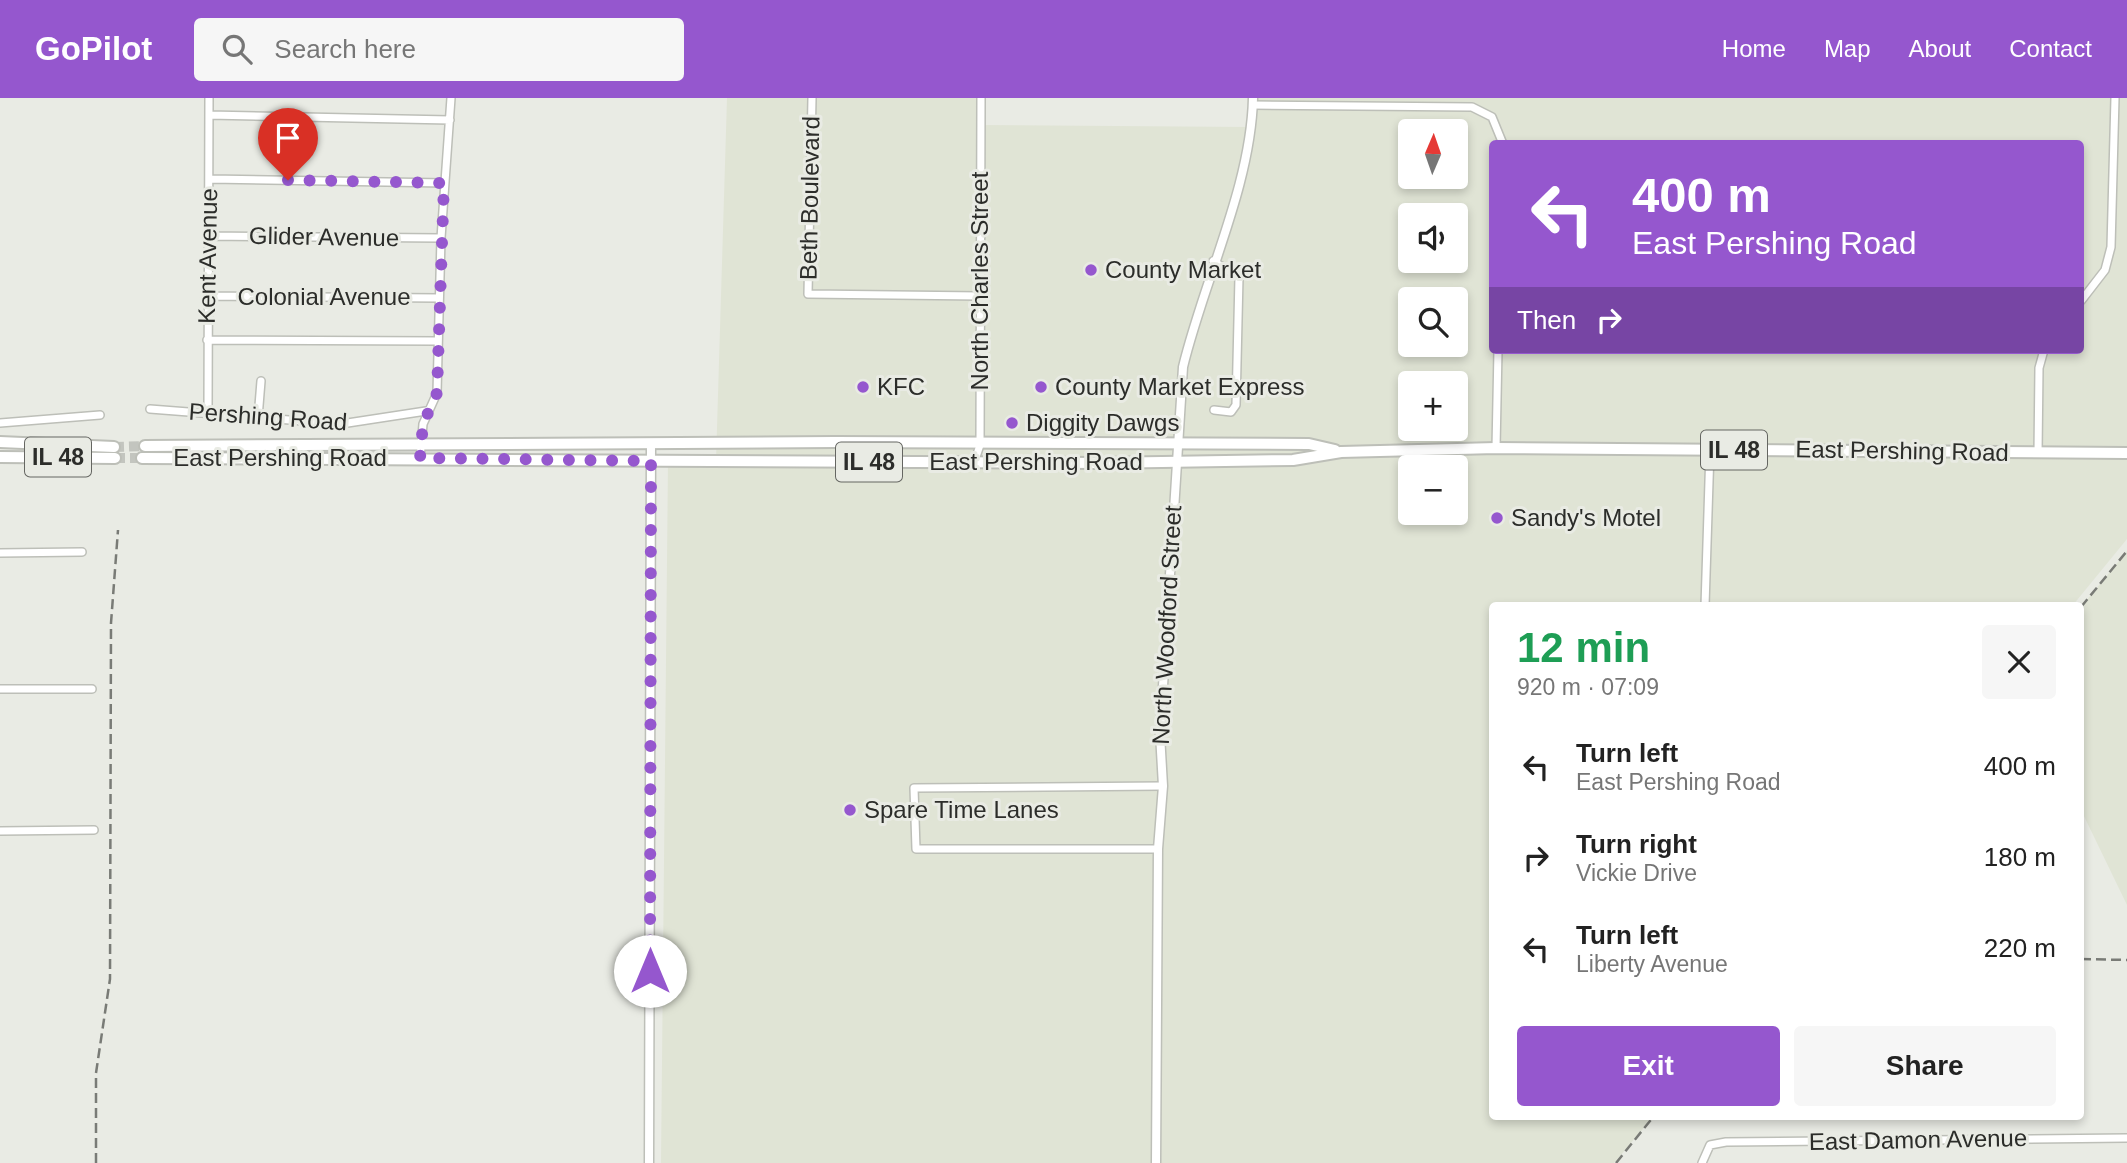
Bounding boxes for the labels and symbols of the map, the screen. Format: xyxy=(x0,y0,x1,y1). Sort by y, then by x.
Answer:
pin xyxy=(258,108,318,180)
street label: Beth Boulevard xyxy=(795,116,824,280)
north arrow xyxy=(1398,119,1468,189)
street label: North Charles Street xyxy=(966,171,993,390)
street label: Kent Avenue xyxy=(193,188,222,324)
street label: Glider Avenue xyxy=(249,222,399,251)
place label: County Market xyxy=(1105,256,1261,283)
marker: County Market xyxy=(1083,262,1099,278)
street label: Colonial Avenue xyxy=(237,283,411,310)
place label: KFC xyxy=(877,373,925,400)
place label: County Market Express xyxy=(1055,373,1304,400)
marker: KFC xyxy=(855,379,871,395)
marker: County Market Express xyxy=(1033,379,1049,395)
street label: Pershing Road xyxy=(188,397,348,436)
place label: Diggity Dawgs xyxy=(1026,409,1179,436)
marker: Diggity Dawgs xyxy=(1004,415,1020,431)
road number: IL 48 xyxy=(1701,430,1767,470)
street label: East Pershing Road xyxy=(1795,435,2009,466)
road number: IL 48 xyxy=(25,438,91,476)
road number: IL 48 xyxy=(836,442,902,482)
street label: East Pershing Road xyxy=(173,444,387,471)
street label: East Pershing Road xyxy=(929,448,1143,475)
street label: North Woodford Street xyxy=(1147,504,1186,745)
place label: Sandy's Motel xyxy=(1511,504,1661,531)
marker: Sandy's Motel xyxy=(1489,510,1505,526)
place label: Spare Time Lanes xyxy=(864,796,1059,823)
marker: Spare Time Lanes xyxy=(842,802,858,818)
position arrow xyxy=(613,934,687,1008)
street label: East Damon Avenue xyxy=(1809,1124,2027,1155)

